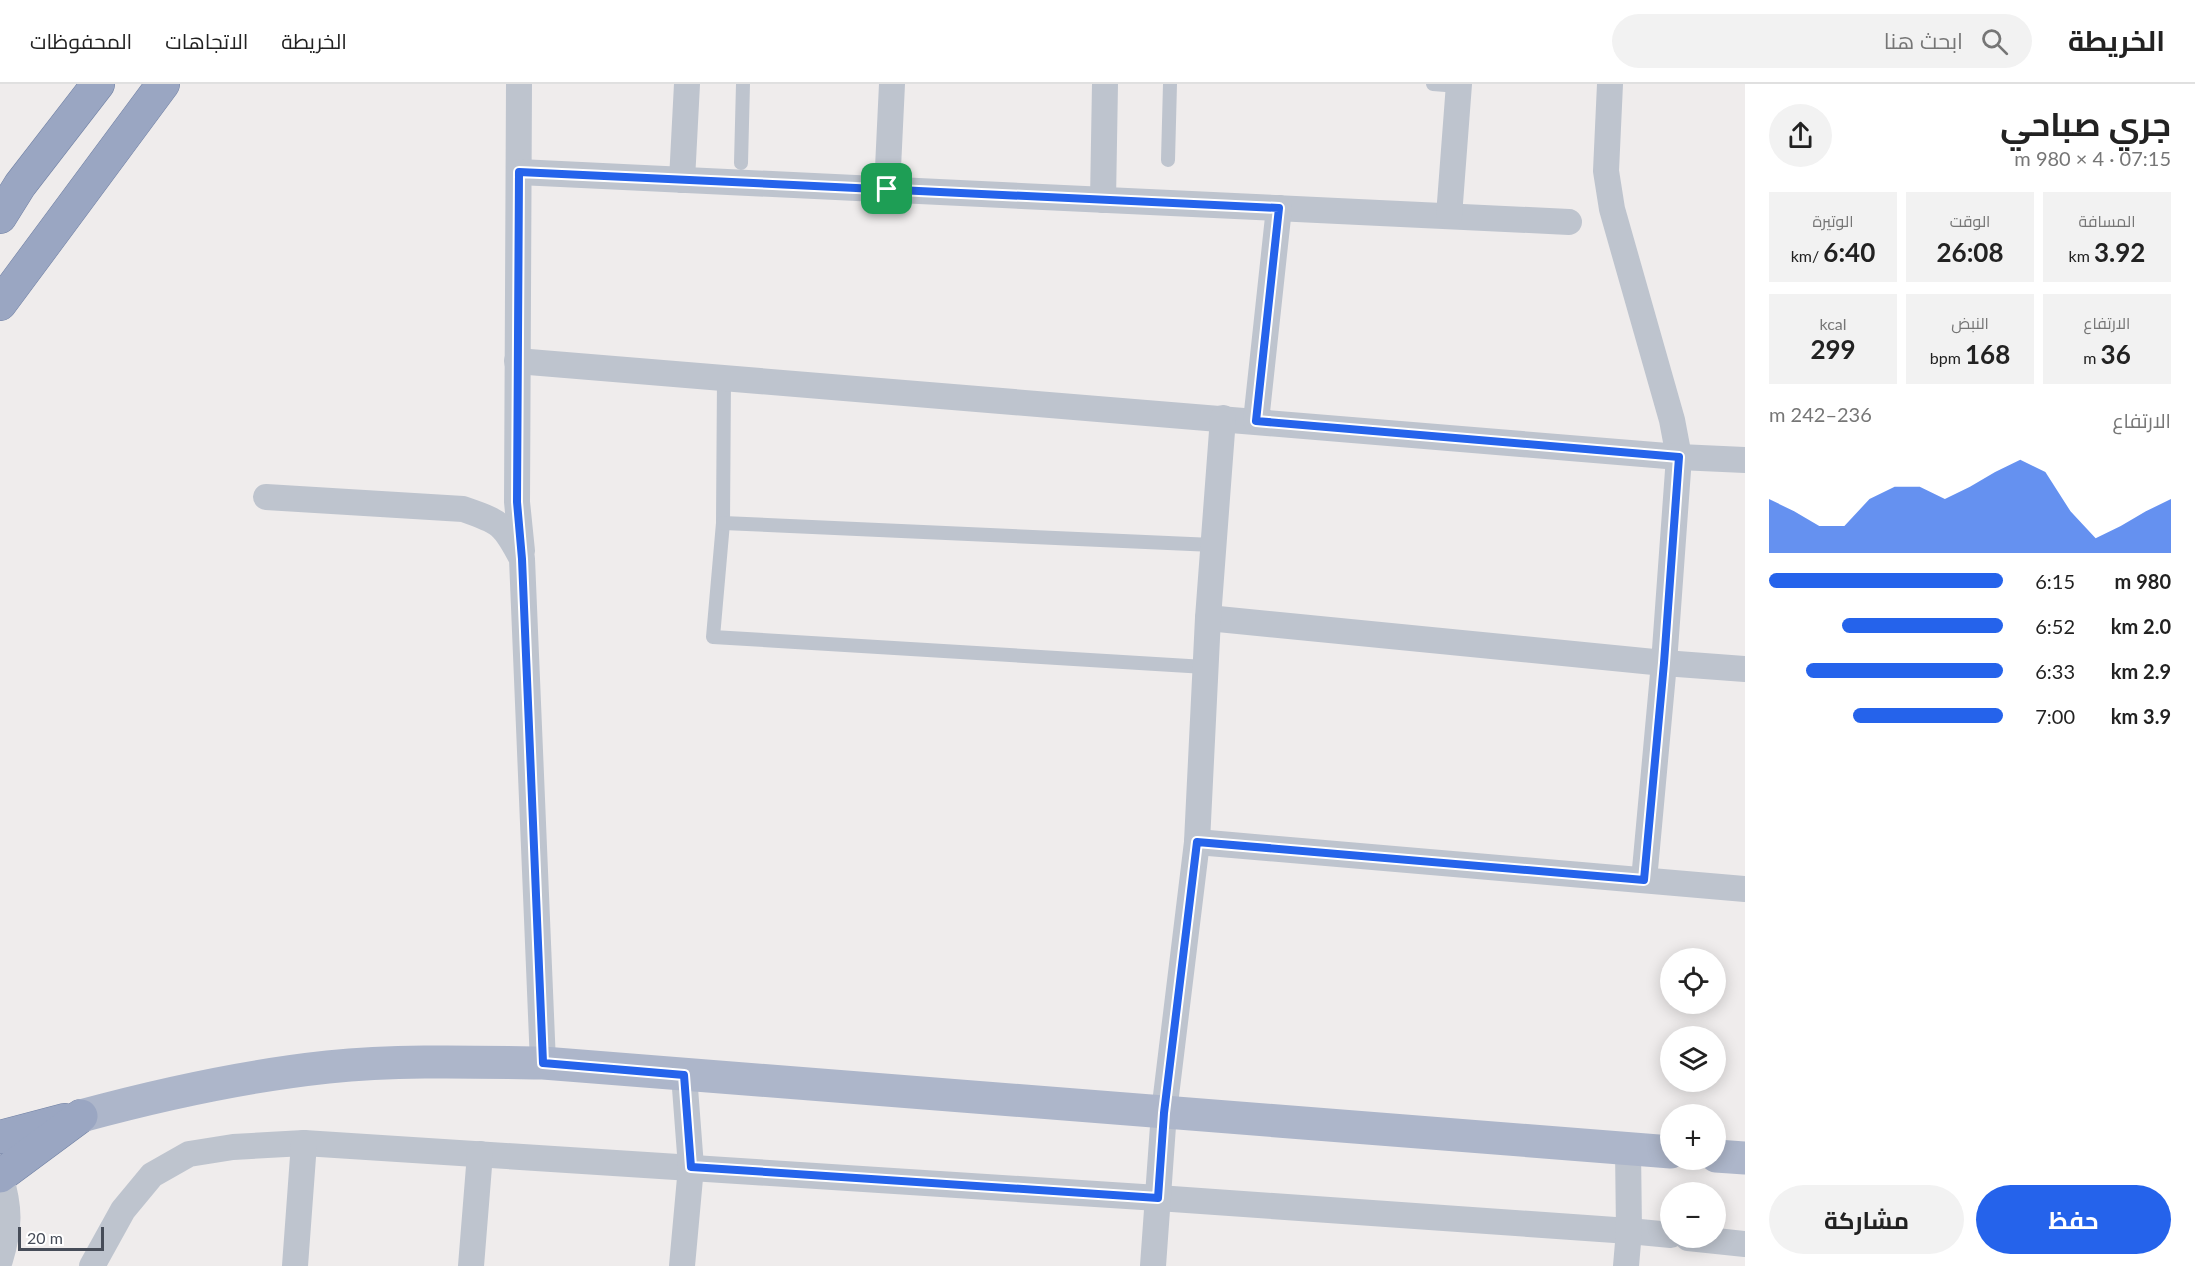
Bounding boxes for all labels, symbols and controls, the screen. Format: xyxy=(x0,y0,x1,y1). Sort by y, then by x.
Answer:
search box xyxy=(1612,14,2032,68)
text: الخريطة xyxy=(2068,23,2165,57)
icon: search xyxy=(1978,25,2011,58)
text: ابحث هنا xyxy=(1884,27,1963,54)
text: المحفوظات xyxy=(30,28,132,53)
text: الاتجاهات xyxy=(165,28,248,53)
text: الخريطة xyxy=(281,28,347,53)
text: جري صباحي xyxy=(2000,103,2171,143)
button: share xyxy=(1769,104,1832,167)
text: 07:15 · 4 × 980 m xyxy=(2014,146,2171,170)
pin xyxy=(861,163,912,214)
icon: arrive xyxy=(870,172,903,205)
text: الوتيرة xyxy=(1812,211,1854,230)
text: الوقت xyxy=(1950,211,1990,230)
text: المسافة xyxy=(2079,211,2135,230)
text: 6:40 xyxy=(1823,236,1875,268)
text: 26:08 xyxy=(1936,236,2004,268)
text: 3.92 xyxy=(2094,236,2145,268)
text: /km xyxy=(1791,246,1823,265)
text: km xyxy=(2069,246,2094,265)
text: النبض xyxy=(1951,313,1989,332)
text: الارتفاع xyxy=(2084,313,2130,332)
text: kcal xyxy=(1819,314,1847,333)
text: 299 xyxy=(1810,333,1856,365)
text: 168 xyxy=(1965,338,2010,370)
text: 36 xyxy=(2101,338,2131,370)
text: bpm xyxy=(1930,348,1965,367)
text: m xyxy=(2083,348,2101,367)
text: 236–242 m xyxy=(1769,402,1872,426)
text: الارتفاع xyxy=(2112,408,2171,432)
text: 6:15 xyxy=(2035,569,2075,593)
text: 980 m xyxy=(2115,569,2171,593)
text: 6:52 xyxy=(2035,614,2075,638)
text: 2.0 km xyxy=(2111,614,2171,638)
text: 6:33 xyxy=(2035,659,2075,683)
text: 2.9 km xyxy=(2111,659,2171,683)
text: 7:00 xyxy=(2035,704,2075,728)
text: 3.9 km xyxy=(2111,704,2171,728)
map controls xyxy=(1660,948,1726,1248)
button: locate xyxy=(1660,948,1726,1014)
button: layers xyxy=(1660,1026,1726,1092)
button: + xyxy=(1660,1104,1726,1170)
button: − xyxy=(1660,1182,1726,1248)
button: مشاركة xyxy=(1769,1185,1964,1254)
button: حفظ xyxy=(1976,1185,2171,1254)
scale bar xyxy=(18,1224,104,1252)
text: 20 m xyxy=(27,1228,63,1247)

